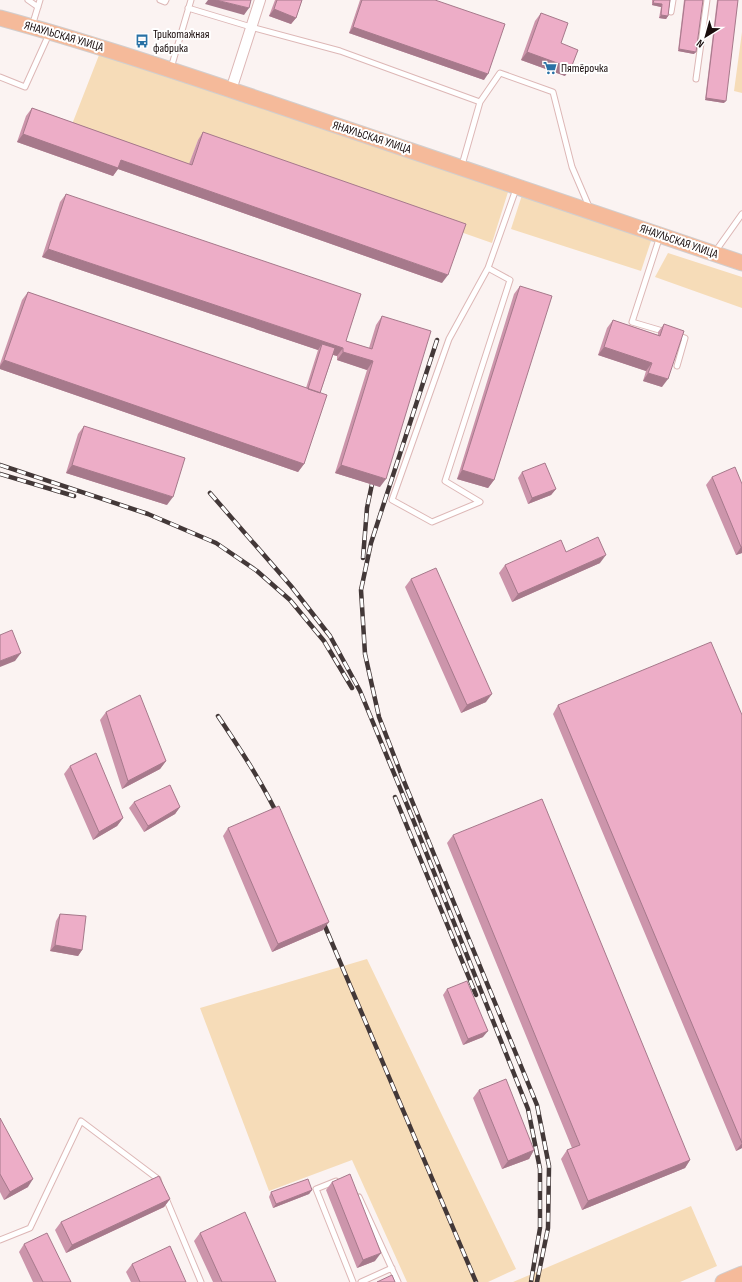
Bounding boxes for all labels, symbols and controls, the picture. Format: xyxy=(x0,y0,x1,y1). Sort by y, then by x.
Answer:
north arrow xyxy=(686,16,726,56)
street label: ЯНАУЛЬСКАЯ УЛИЦА xyxy=(22,18,106,55)
place label: Трикотажная фабрика xyxy=(153,27,210,56)
bus stop icon: Трикотажная фабрика xyxy=(134,33,150,49)
text: N xyxy=(694,37,707,51)
supermarket icon: Пятёрочка xyxy=(542,60,558,76)
place label: Пятёрочка xyxy=(561,61,609,76)
street label: ЯНАУЛЬСКАЯ УЛИЦА xyxy=(331,118,414,158)
street label: ЯНАУЛЬСКАЯ УЛИЦА xyxy=(638,221,721,262)

